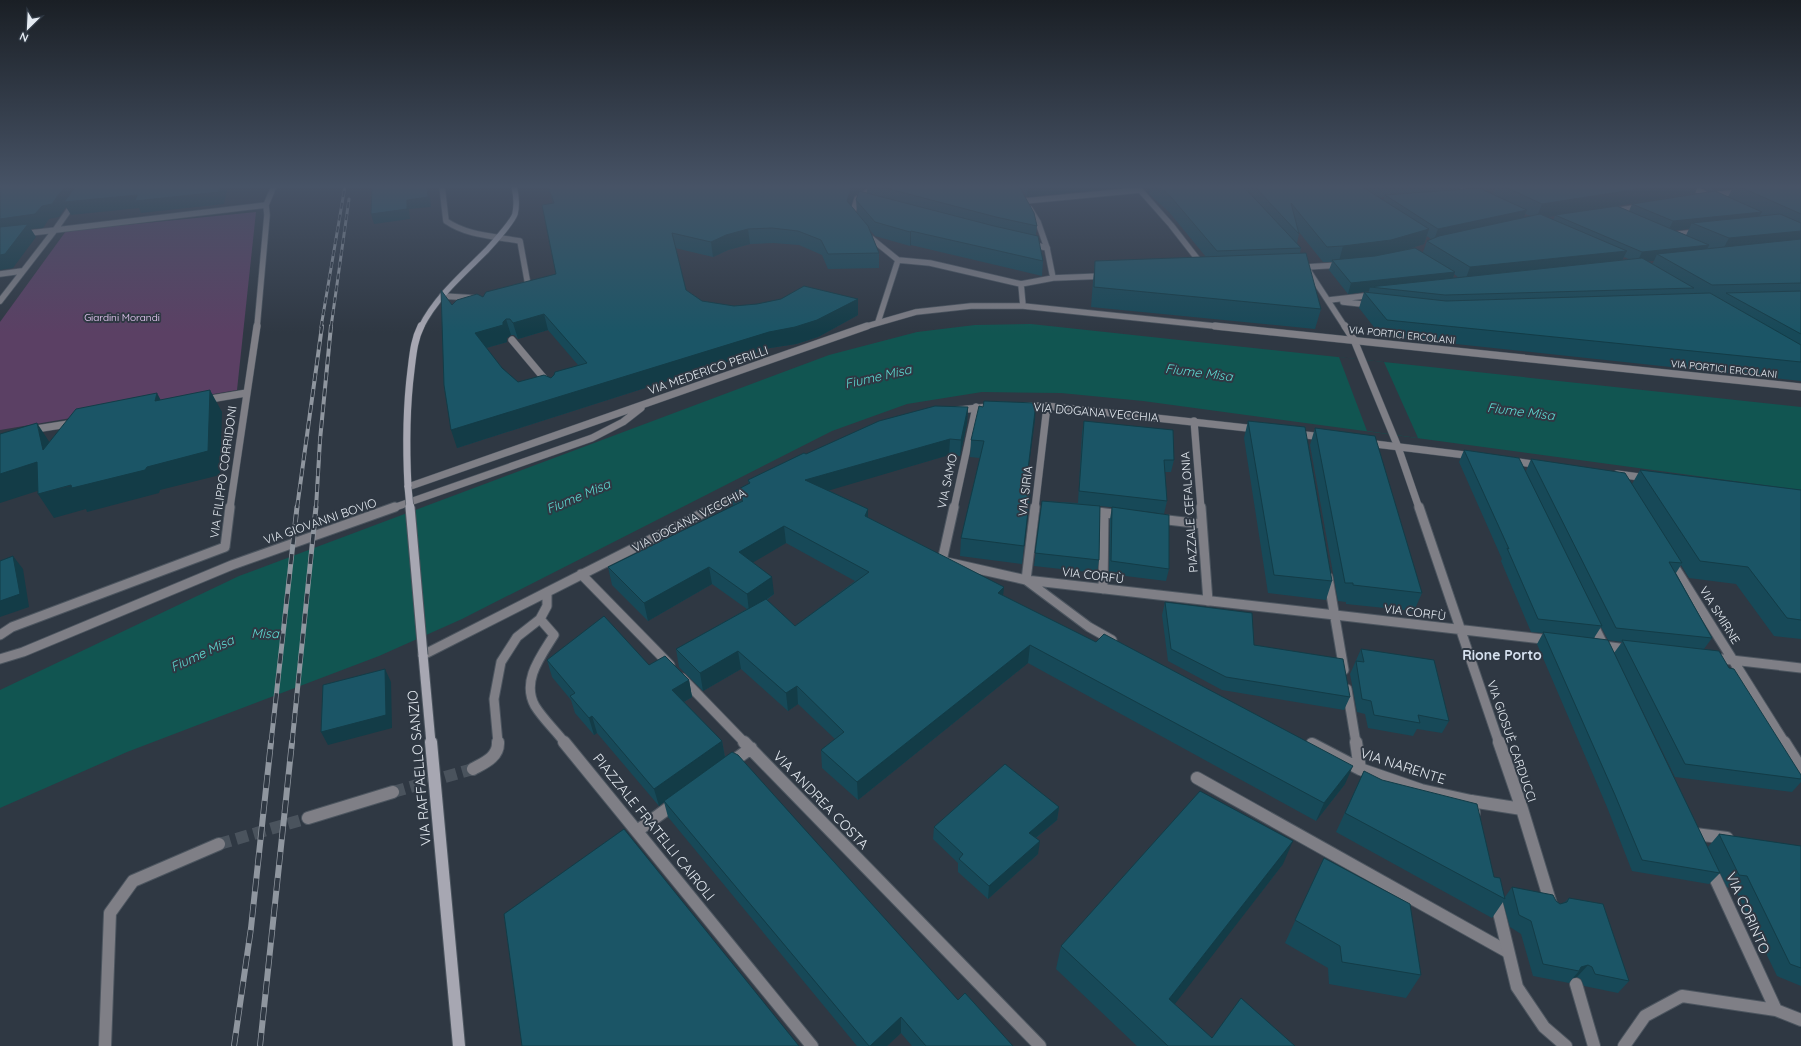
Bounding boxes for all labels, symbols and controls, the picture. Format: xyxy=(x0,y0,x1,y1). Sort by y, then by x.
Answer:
north arrow xyxy=(8,8,48,48)
text: N xyxy=(17,29,30,45)
park label: Giardini Morandi xyxy=(84,311,160,324)
street label: VIA PORTICI ERCOLANI xyxy=(1348,323,1456,347)
street label: VIA MEDERICO PERILLI xyxy=(646,342,770,398)
street label: VIA PORTICI ERCOLANI xyxy=(1670,357,1778,381)
water label: Fiume Misa xyxy=(843,360,914,391)
water label: Fiume Misa xyxy=(1164,360,1235,384)
street label: VIA DOGANA VECCHIA xyxy=(1033,399,1159,425)
water label: Fiume Misa xyxy=(1486,399,1557,423)
street label: VIA FILIPPO CORRIDONI xyxy=(206,405,240,539)
street label: PIAZZALE CEFALONIA xyxy=(1177,451,1201,573)
street label: VIA SAMO xyxy=(934,452,960,510)
street label: VIA SIRIA xyxy=(1014,465,1036,517)
water label: Fiume Misa xyxy=(544,475,613,517)
street label: VIA DOGANA VECCHIA xyxy=(630,485,749,555)
street label: VIA GIOVANNI BOVIO xyxy=(262,495,378,547)
street label: VIA CORFÙ xyxy=(1061,564,1125,586)
street label: VIA SMIRNE xyxy=(1696,583,1744,647)
street label: VIA CORFÙ xyxy=(1383,601,1447,623)
water label: Misa xyxy=(251,625,280,641)
water label: Fiume Misa xyxy=(168,631,237,675)
district label: Rione Porto xyxy=(1462,646,1542,664)
street label: VIA GIOSUÈ CARDUCCI xyxy=(1484,678,1540,804)
street label: VIA RAFFAELLO SANZIO xyxy=(403,689,435,847)
street label: VIA NARENTE xyxy=(1358,744,1448,788)
street label: VIA ANDREA COSTA xyxy=(769,747,873,853)
street label: PIAZZALE FRATELLI CAIROLI xyxy=(589,750,719,904)
street label: VIA CORINTO xyxy=(1722,869,1774,957)

